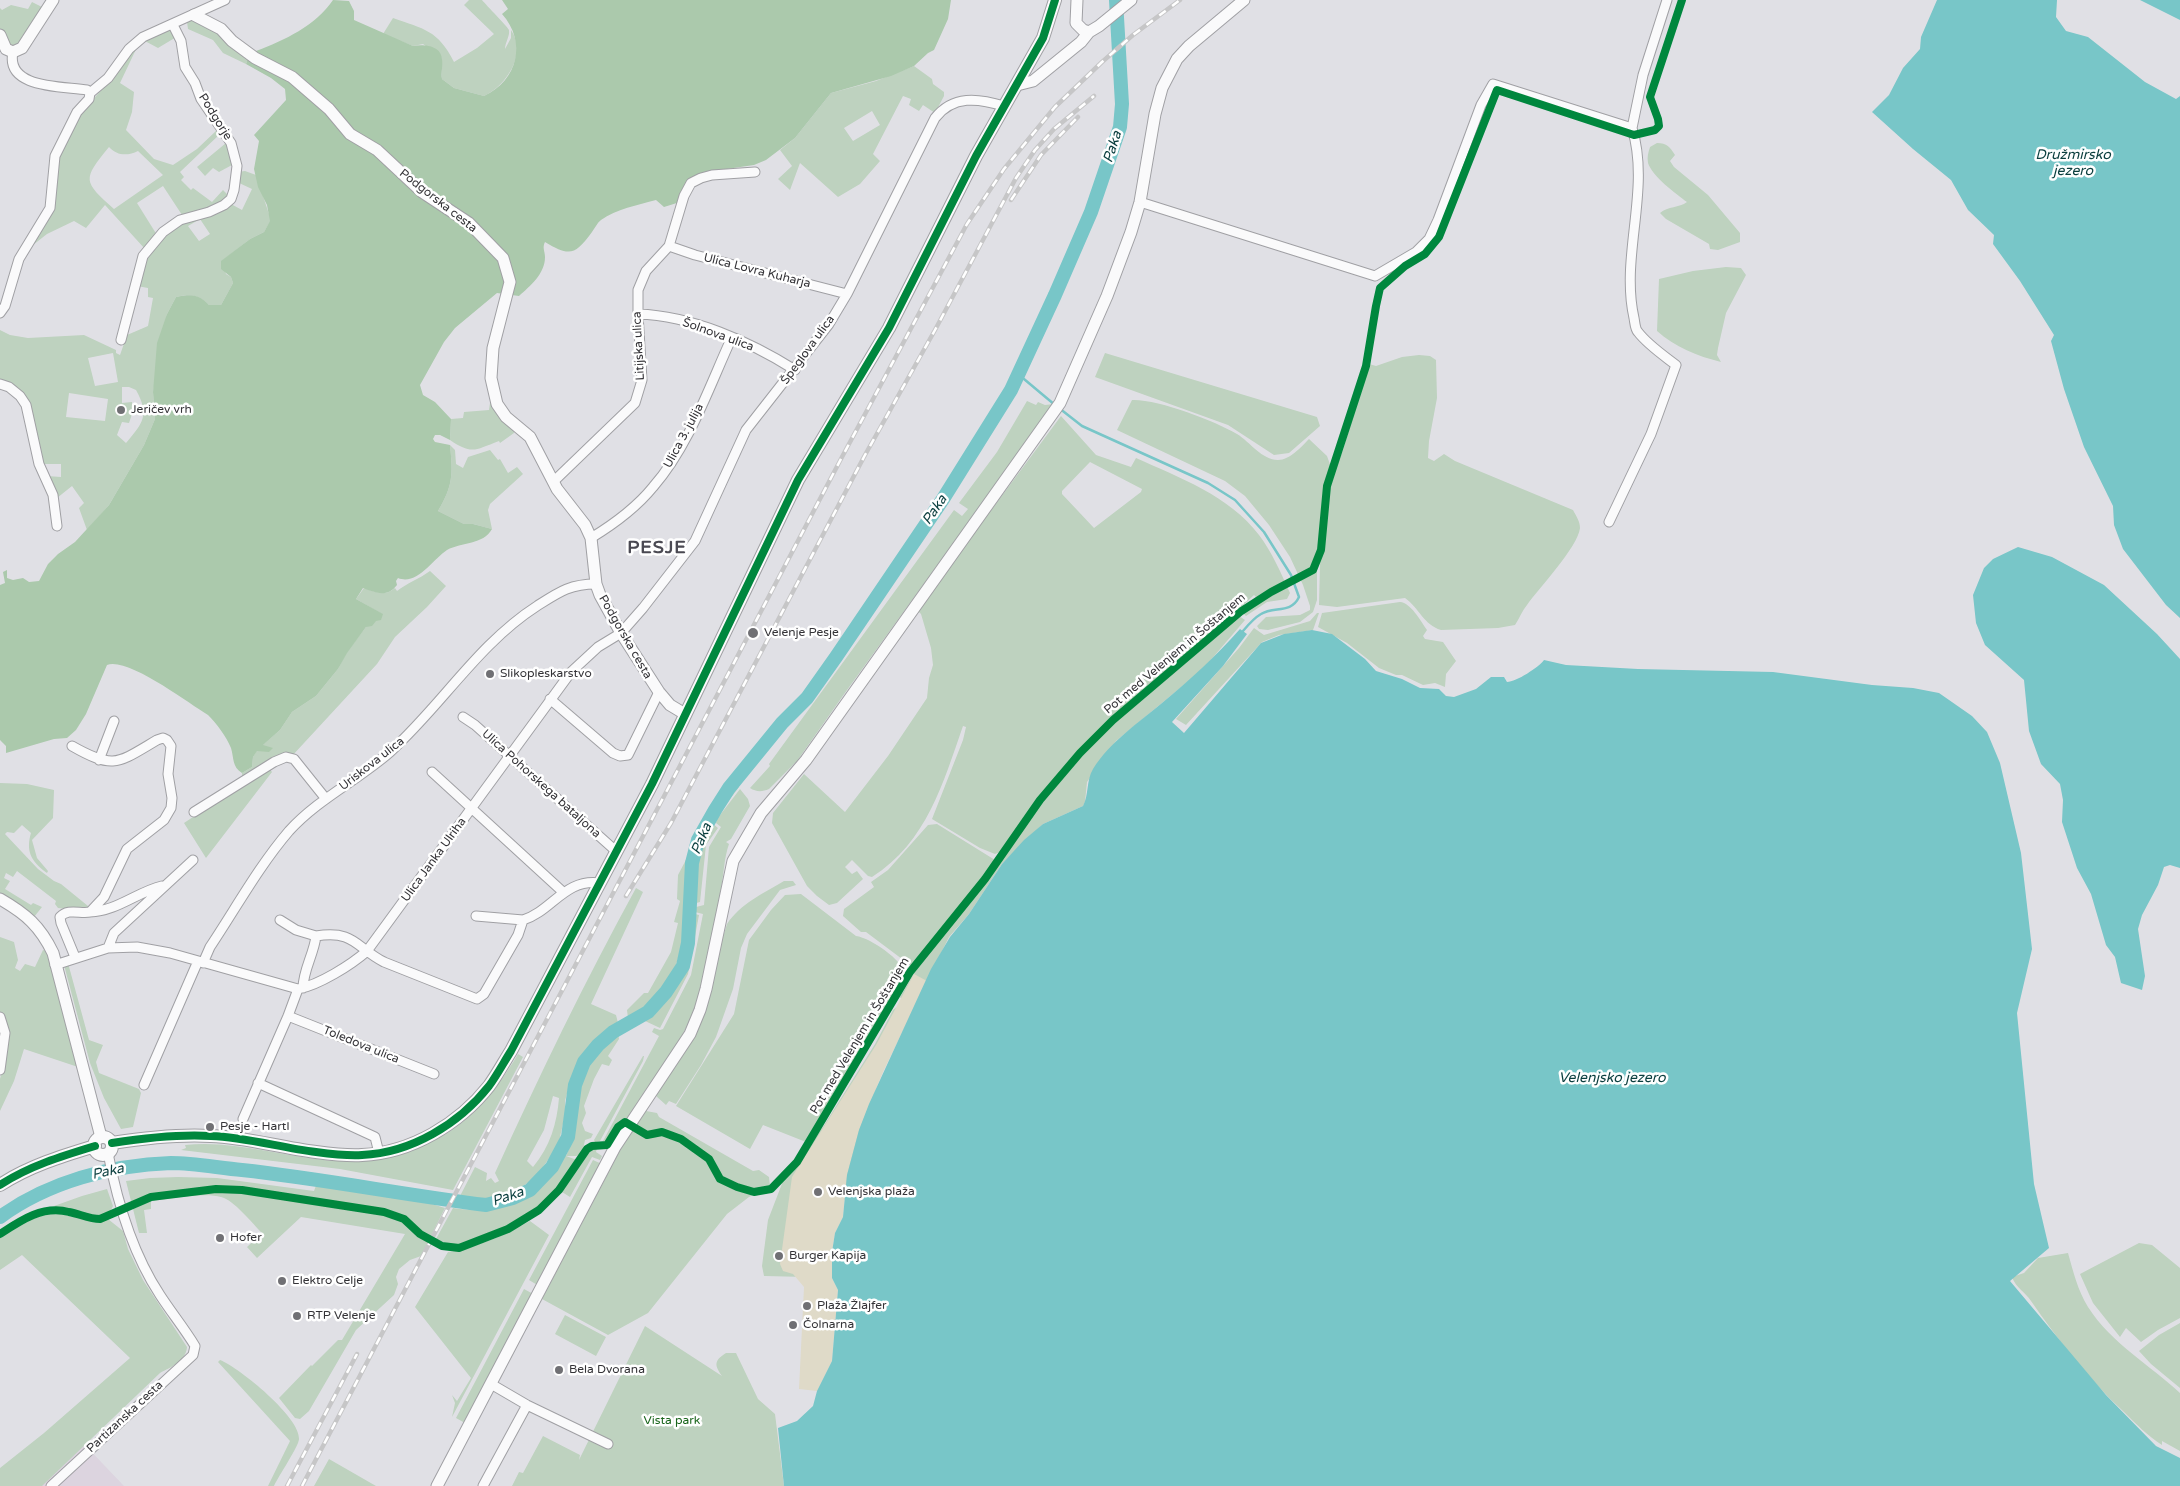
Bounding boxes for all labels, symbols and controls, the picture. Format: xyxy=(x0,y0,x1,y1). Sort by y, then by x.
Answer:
street label: Podgorje xyxy=(195,91,235,143)
water label: Paka xyxy=(1100,129,1126,165)
water label: Družmirsko jezero xyxy=(2035,147,2111,180)
street label: Podgorska cesta xyxy=(396,166,480,236)
street label: Ulica Lovra Kuharja xyxy=(702,251,812,291)
street label: Litijska ulica xyxy=(630,311,648,381)
street label: Špeglova ulica xyxy=(778,313,838,387)
street label: Šolnova ulica xyxy=(680,315,756,355)
street label: Ulica 3. julija xyxy=(661,401,707,471)
place label: Jeričev vrh xyxy=(131,403,192,417)
marker: Jeričev vrh xyxy=(115,404,127,416)
water label: Paka xyxy=(919,492,951,528)
district label: PESJE xyxy=(627,537,687,559)
street label: Pot med Velenjem in Šoštanjem xyxy=(1101,591,1249,717)
street label: Podgorska cesta xyxy=(595,593,655,681)
marker: Velenje Pesje xyxy=(746,626,760,640)
place label: Velenje Pesje xyxy=(764,626,839,640)
place label: Slikopleskarstvo xyxy=(500,667,592,681)
marker: Slikopleskarstvo xyxy=(484,668,496,680)
street label: Ulica Pohorskega bataljona xyxy=(479,727,603,841)
street label: Uriskova ulica xyxy=(337,734,407,794)
street label: Ulica Janka Ulriha xyxy=(399,815,469,905)
water label: Paka xyxy=(688,821,716,857)
street label: Pot med Velenjem in Šoštanjem xyxy=(807,955,913,1117)
street label: Toledova ulica xyxy=(321,1023,401,1067)
water label: Velenjsko jezero xyxy=(1559,1070,1665,1086)
place label: Pesje - Hartl xyxy=(220,1120,289,1134)
marker: Pesje - Hartl xyxy=(204,1121,216,1133)
water label: Paka xyxy=(90,1160,126,1184)
water label: Paka xyxy=(490,1184,526,1210)
place label: Velenjska plaža xyxy=(828,1185,915,1199)
marker: Velenjska plaža xyxy=(812,1186,824,1198)
place label: Hofer xyxy=(230,1231,262,1245)
marker: Hofer xyxy=(214,1232,226,1244)
place label: Burger Kapija xyxy=(789,1249,866,1263)
marker: Burger Kapija xyxy=(773,1250,785,1262)
place label: Elektro Celje xyxy=(292,1274,363,1288)
marker: Elektro Celje xyxy=(276,1275,288,1287)
place label: Plaža Žlajfer xyxy=(817,1299,887,1313)
marker: Plaža Žlajfer xyxy=(801,1300,813,1312)
place label: RTP Velenje xyxy=(307,1309,375,1323)
marker: RTP Velenje xyxy=(291,1310,303,1322)
place label: Čolnarna xyxy=(803,1318,854,1332)
marker: Čolnarna xyxy=(787,1319,799,1331)
place label: Bela Dvorana xyxy=(569,1363,645,1377)
marker: Bela Dvorana xyxy=(553,1364,565,1376)
street label: Partizanska cesta xyxy=(84,1378,166,1456)
park label: Vista park xyxy=(644,1414,700,1428)

